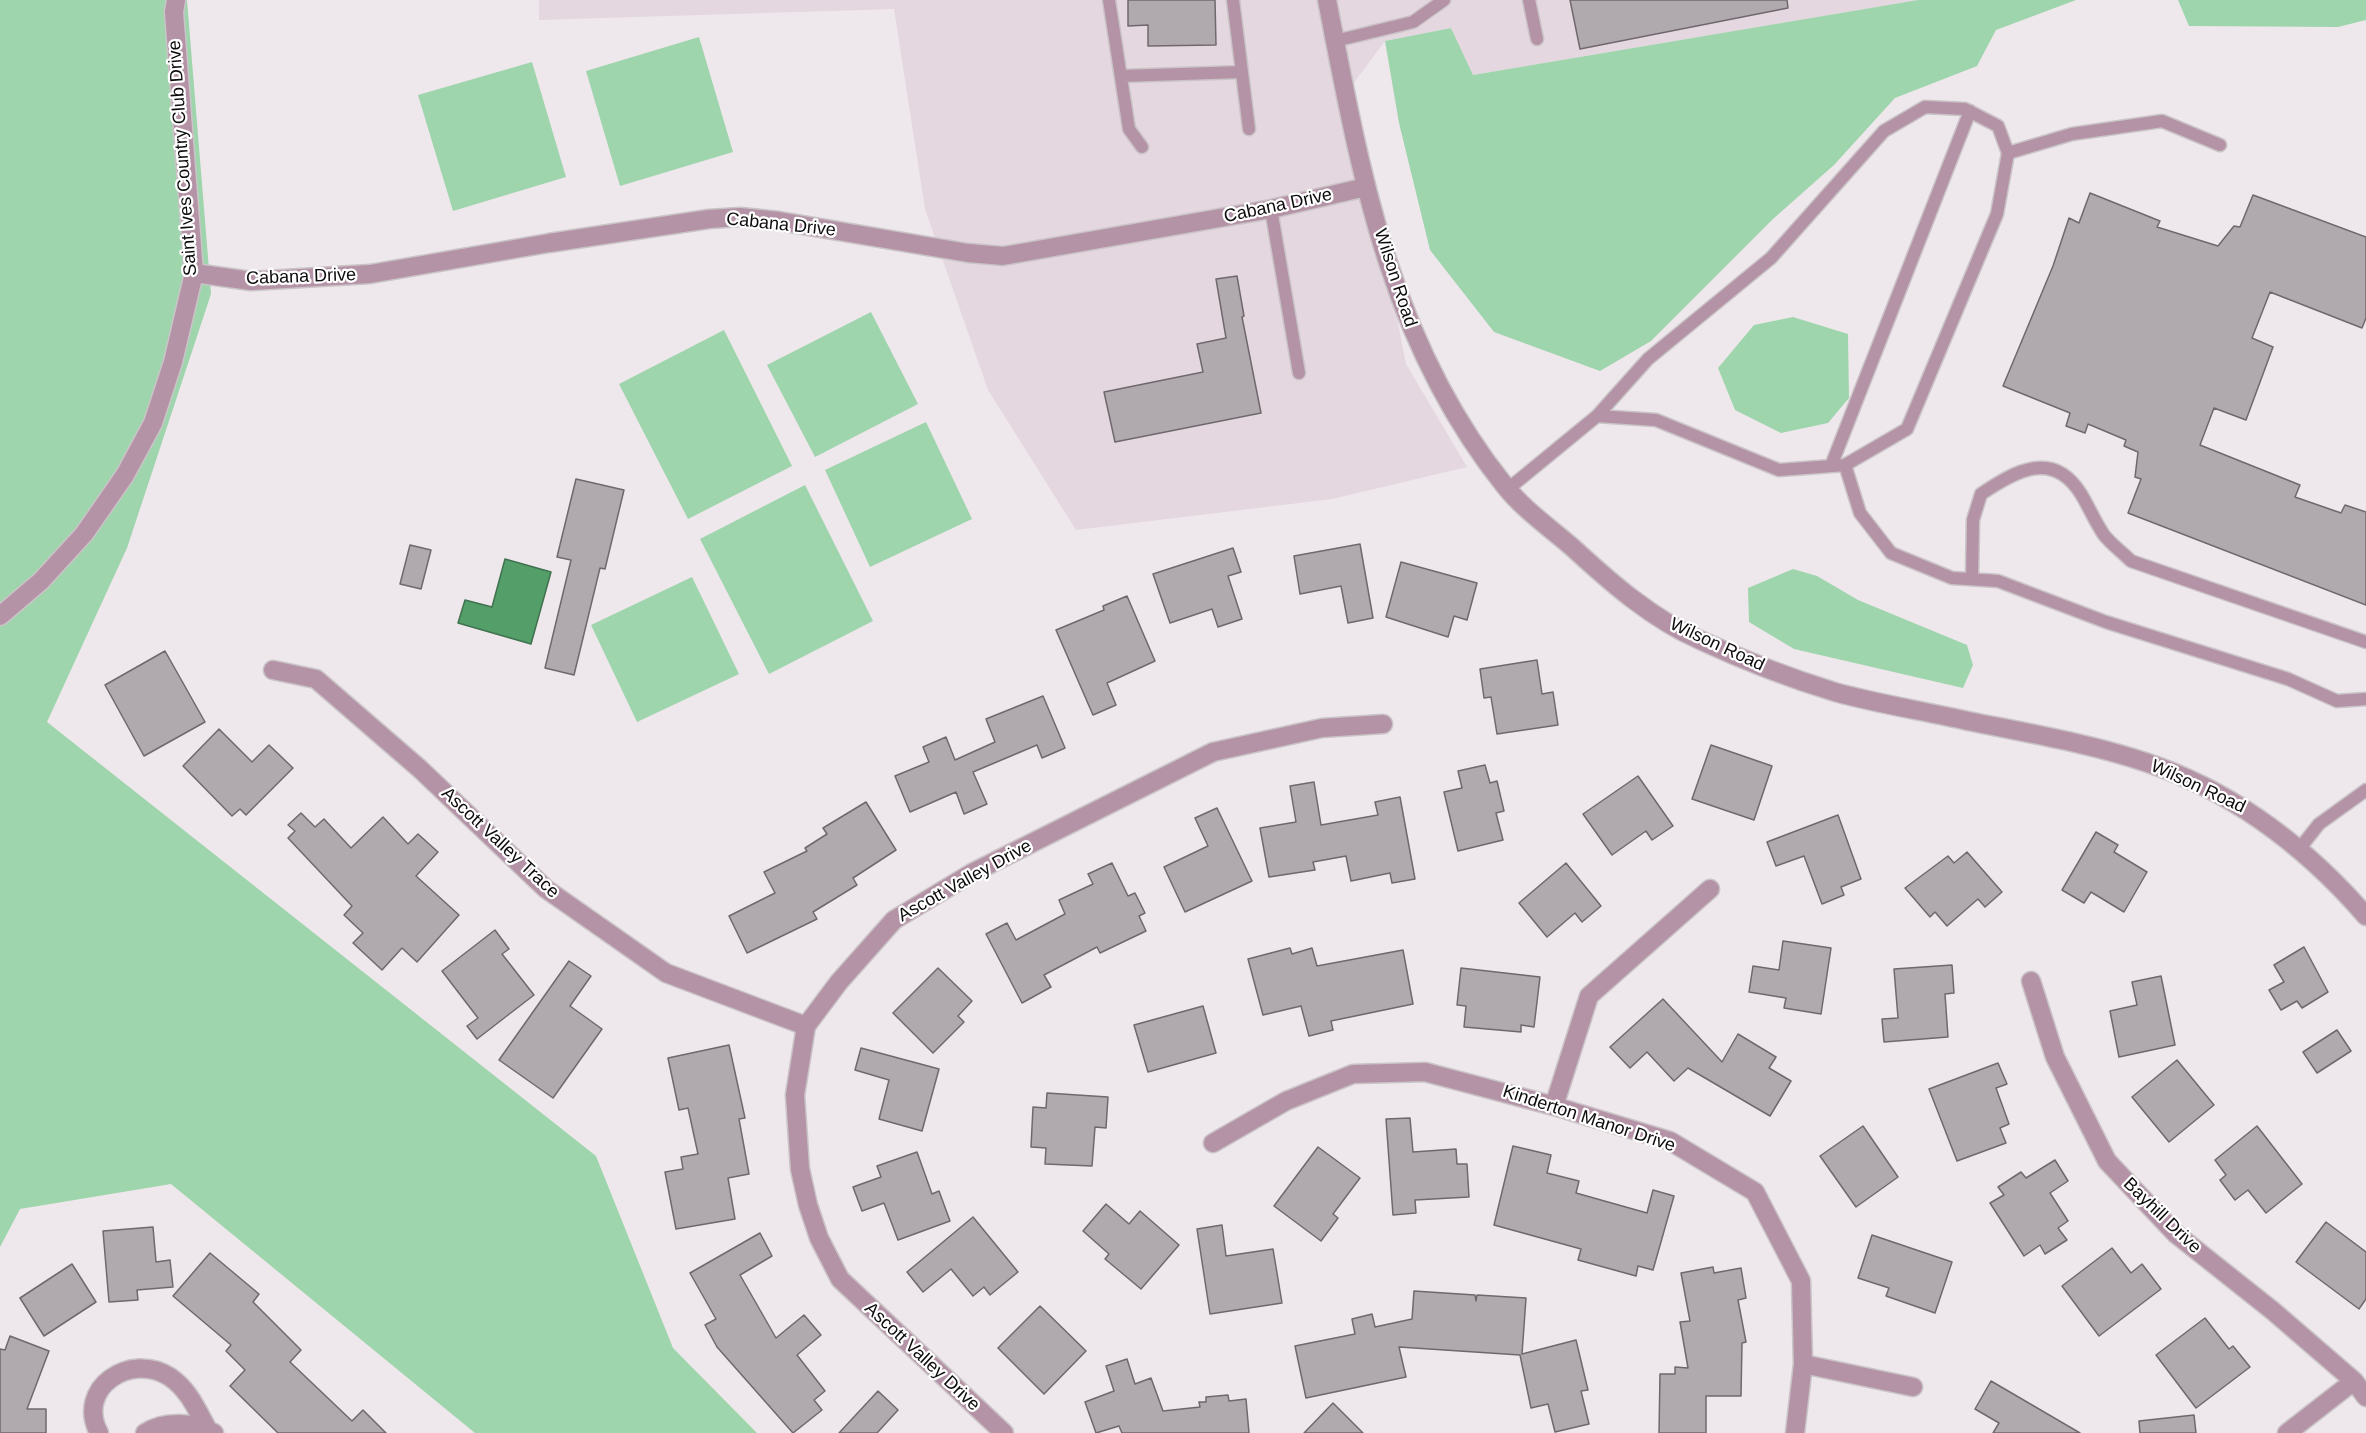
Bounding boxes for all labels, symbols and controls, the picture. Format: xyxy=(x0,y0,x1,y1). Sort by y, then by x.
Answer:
street label: Saint Ives Country Club Drive xyxy=(164,39,202,277)
street label: Cabana Drive xyxy=(1222,184,1334,228)
street label: Cabana Drive xyxy=(725,209,837,241)
street label: Wilson Road xyxy=(1369,226,1421,330)
street label: Cabana Drive xyxy=(246,264,356,290)
street label: Wilson Road xyxy=(1666,614,1768,676)
street label: Wilson Road xyxy=(2147,756,2249,818)
street label: Ascott Valley Trace xyxy=(437,783,563,903)
street label: Ascott Valley Drive xyxy=(894,835,1036,927)
street label: Kinderton Manor Drive xyxy=(1500,1081,1678,1157)
street label: Bayhill Drive xyxy=(2119,1173,2205,1259)
street label: Ascott Valley Drive xyxy=(860,1298,984,1416)

